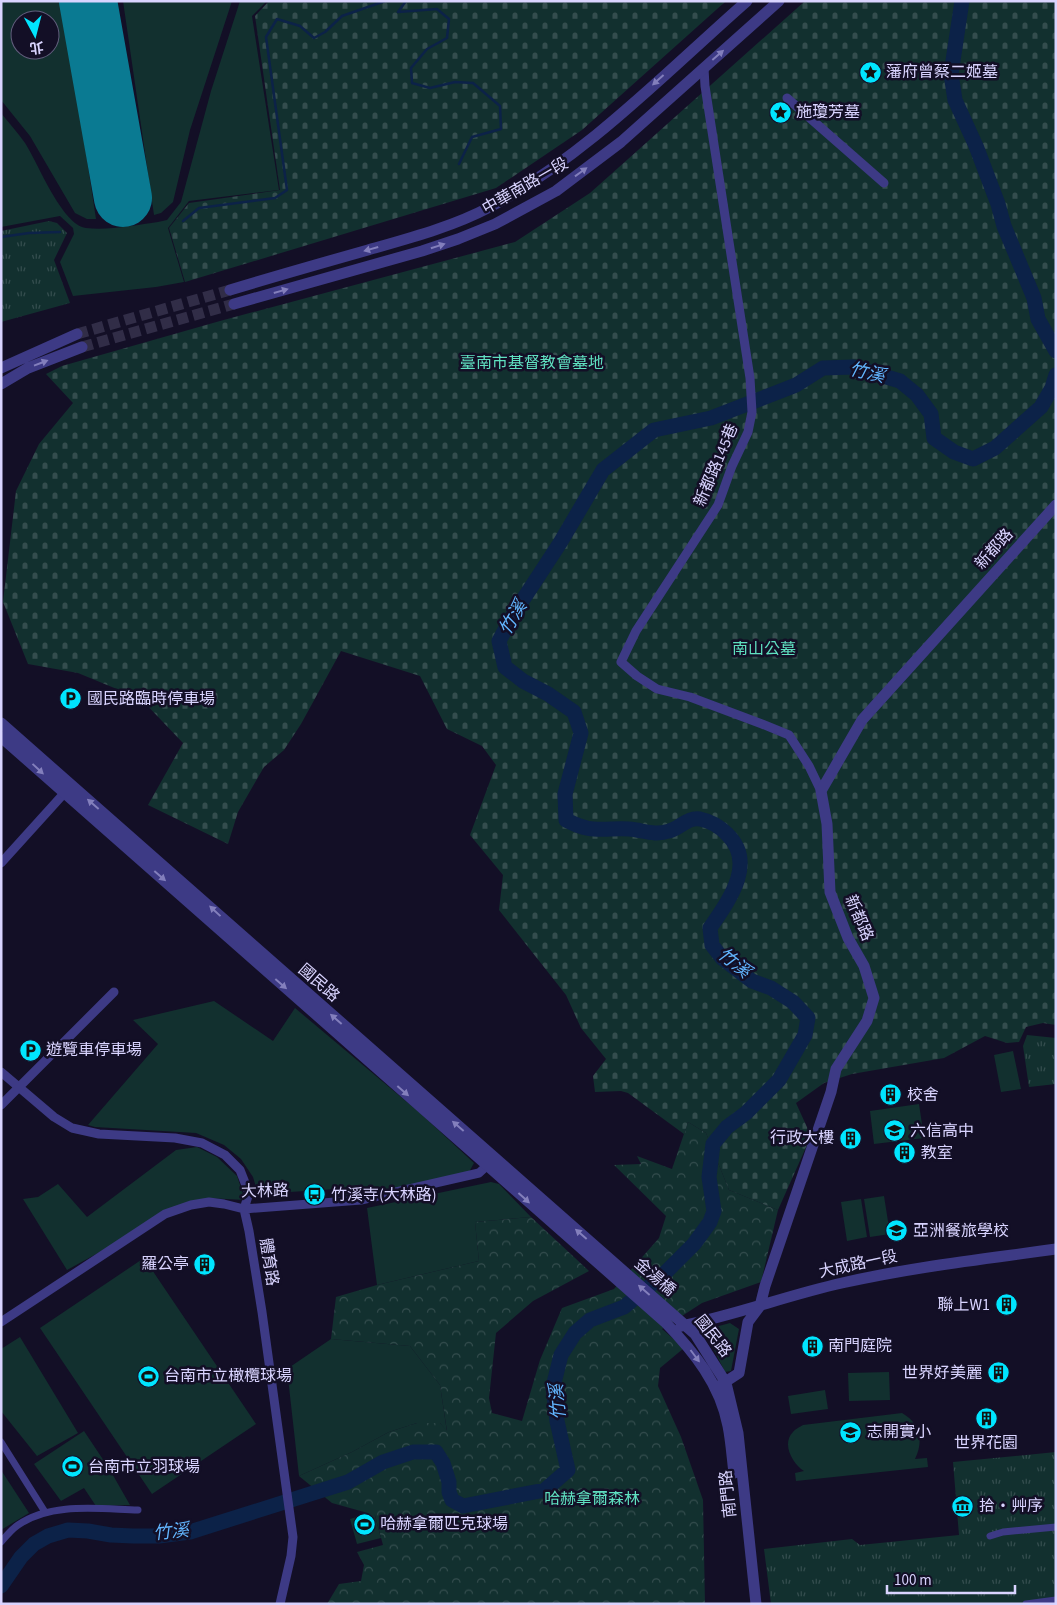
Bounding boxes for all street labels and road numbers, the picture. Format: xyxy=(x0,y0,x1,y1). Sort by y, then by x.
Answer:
street label: 中華南路一段 xyxy=(478,152,572,220)
street label: 新都路145巷 xyxy=(689,420,743,510)
street label: 新都路 xyxy=(970,524,1018,574)
street label: 新都路 xyxy=(839,892,879,944)
street label: 國民路 xyxy=(294,959,344,1007)
street label: 大林路 xyxy=(241,1180,289,1202)
street label: 體育路 xyxy=(254,1237,284,1287)
street label: 大成路一段 xyxy=(817,1245,899,1283)
street label: 金湯橋 xyxy=(630,1253,680,1301)
street label: 國民路 xyxy=(690,1310,736,1362)
street label: 南門路 xyxy=(715,1469,741,1519)

